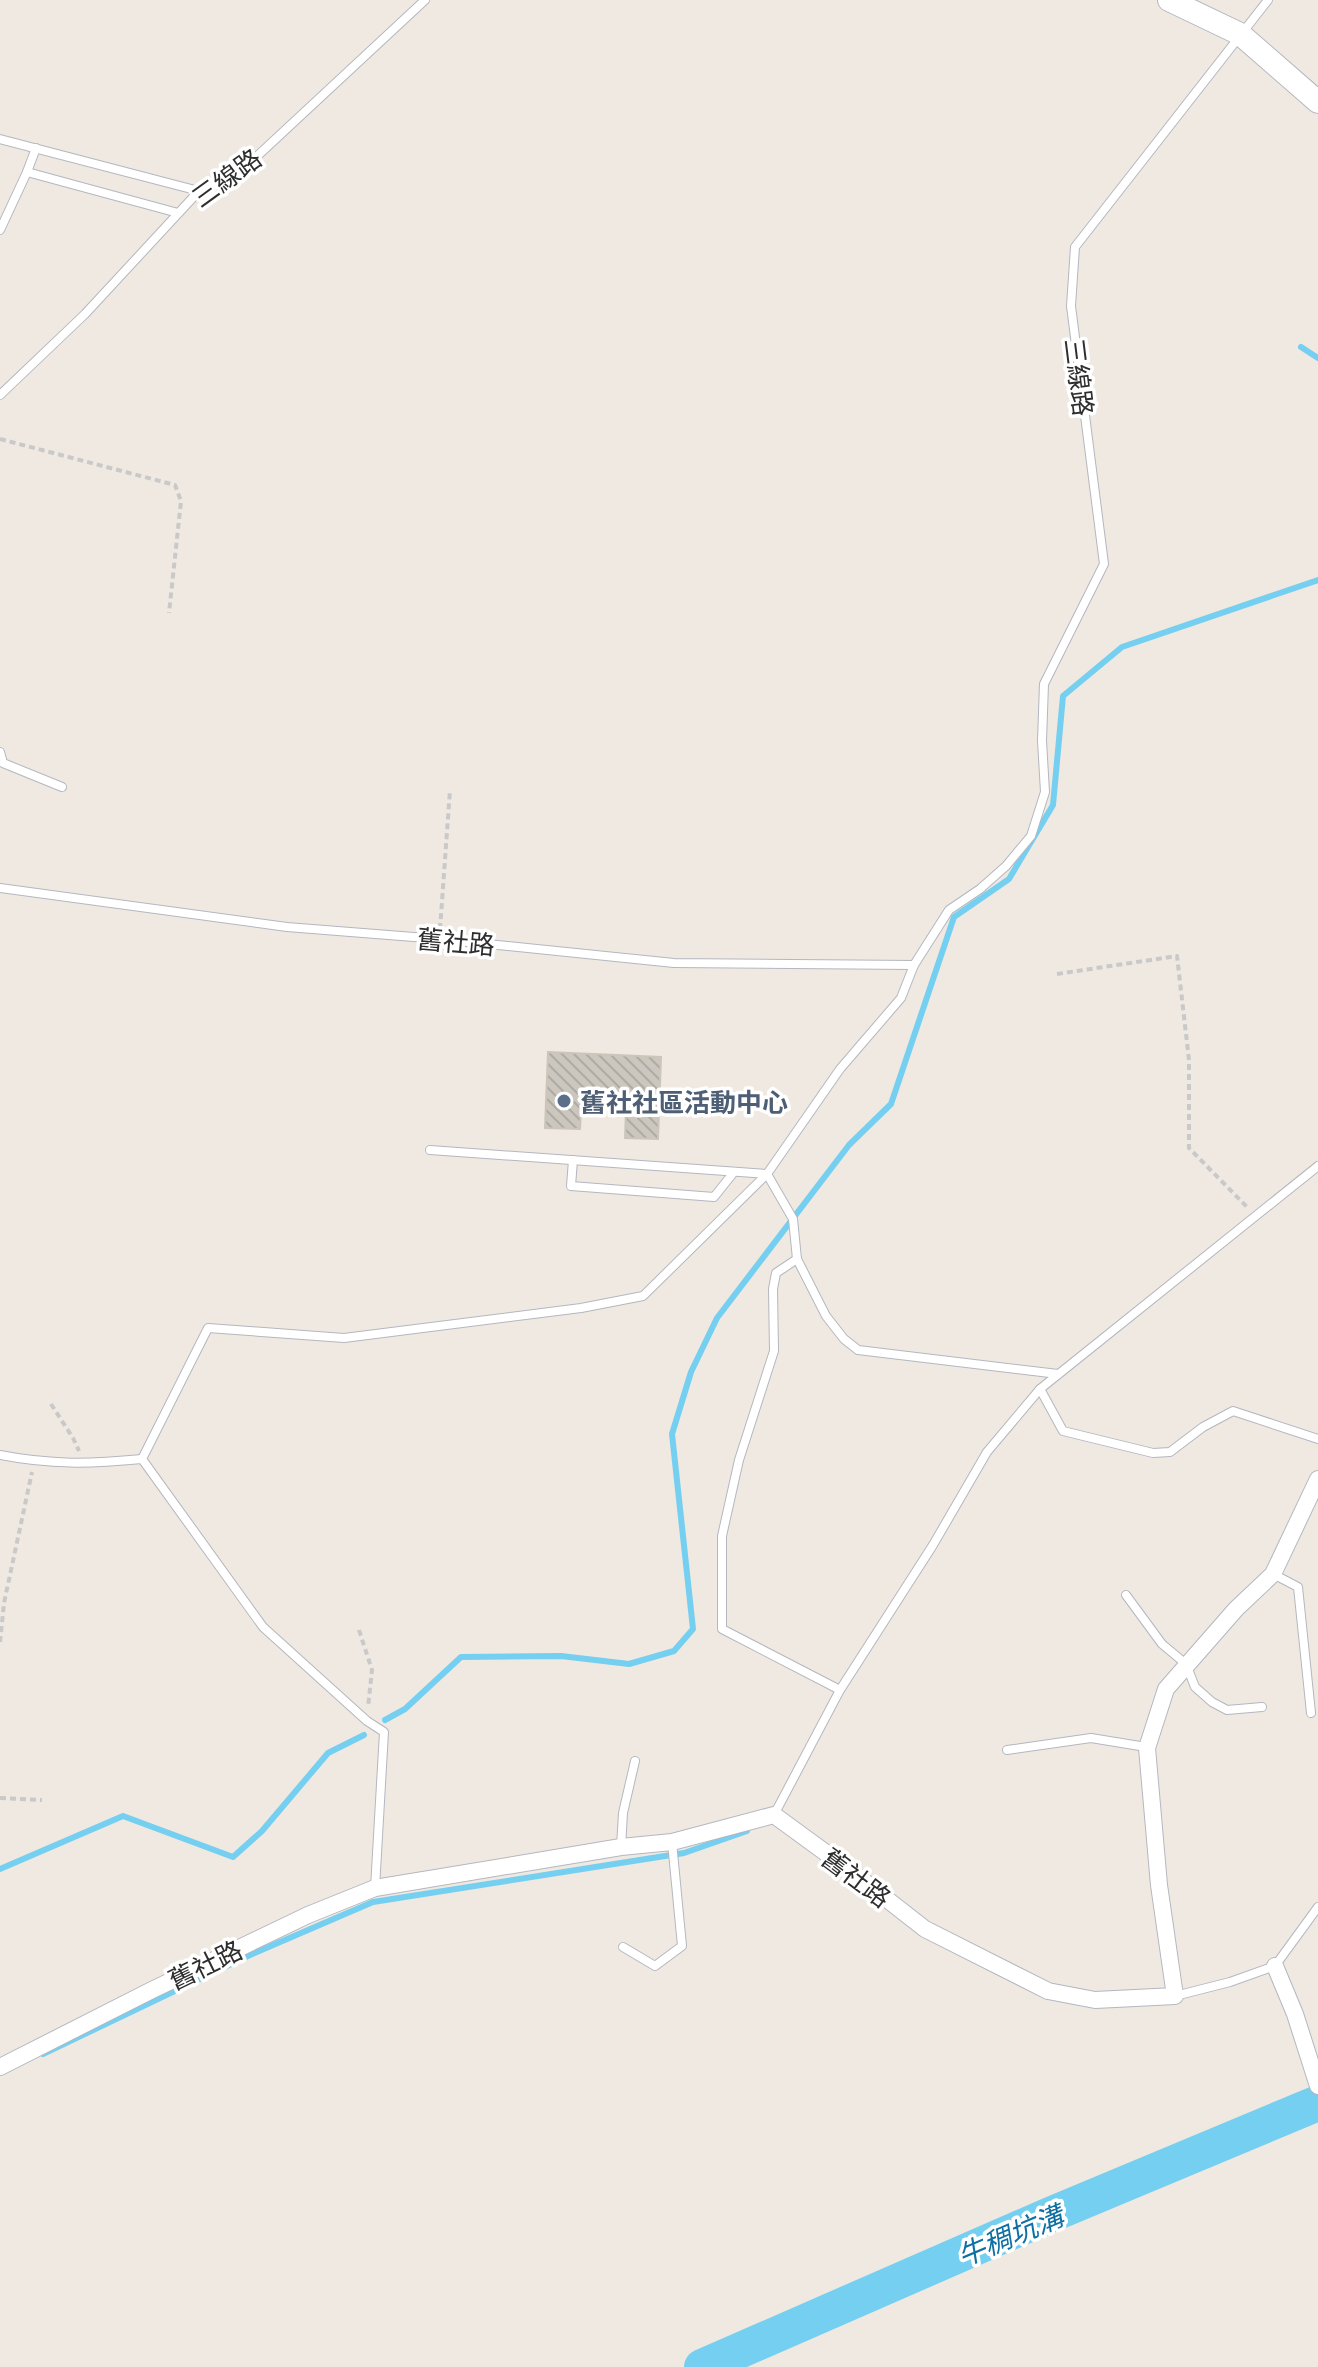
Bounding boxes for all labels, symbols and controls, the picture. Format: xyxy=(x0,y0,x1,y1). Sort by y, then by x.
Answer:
street label: 三線路 xyxy=(185,142,267,212)
street label: 三線路 xyxy=(1060,336,1100,418)
street label: 舊社路 xyxy=(416,922,496,960)
place label: 舊社社區活動中心 xyxy=(580,1086,788,1117)
marker: 舊社社區活動中心 xyxy=(555,1092,573,1110)
street label: 舊社路 xyxy=(817,1841,897,1913)
street label: 舊社路 xyxy=(163,1933,247,1995)
water label: 牛稠坑溝 xyxy=(952,2196,1072,2273)

